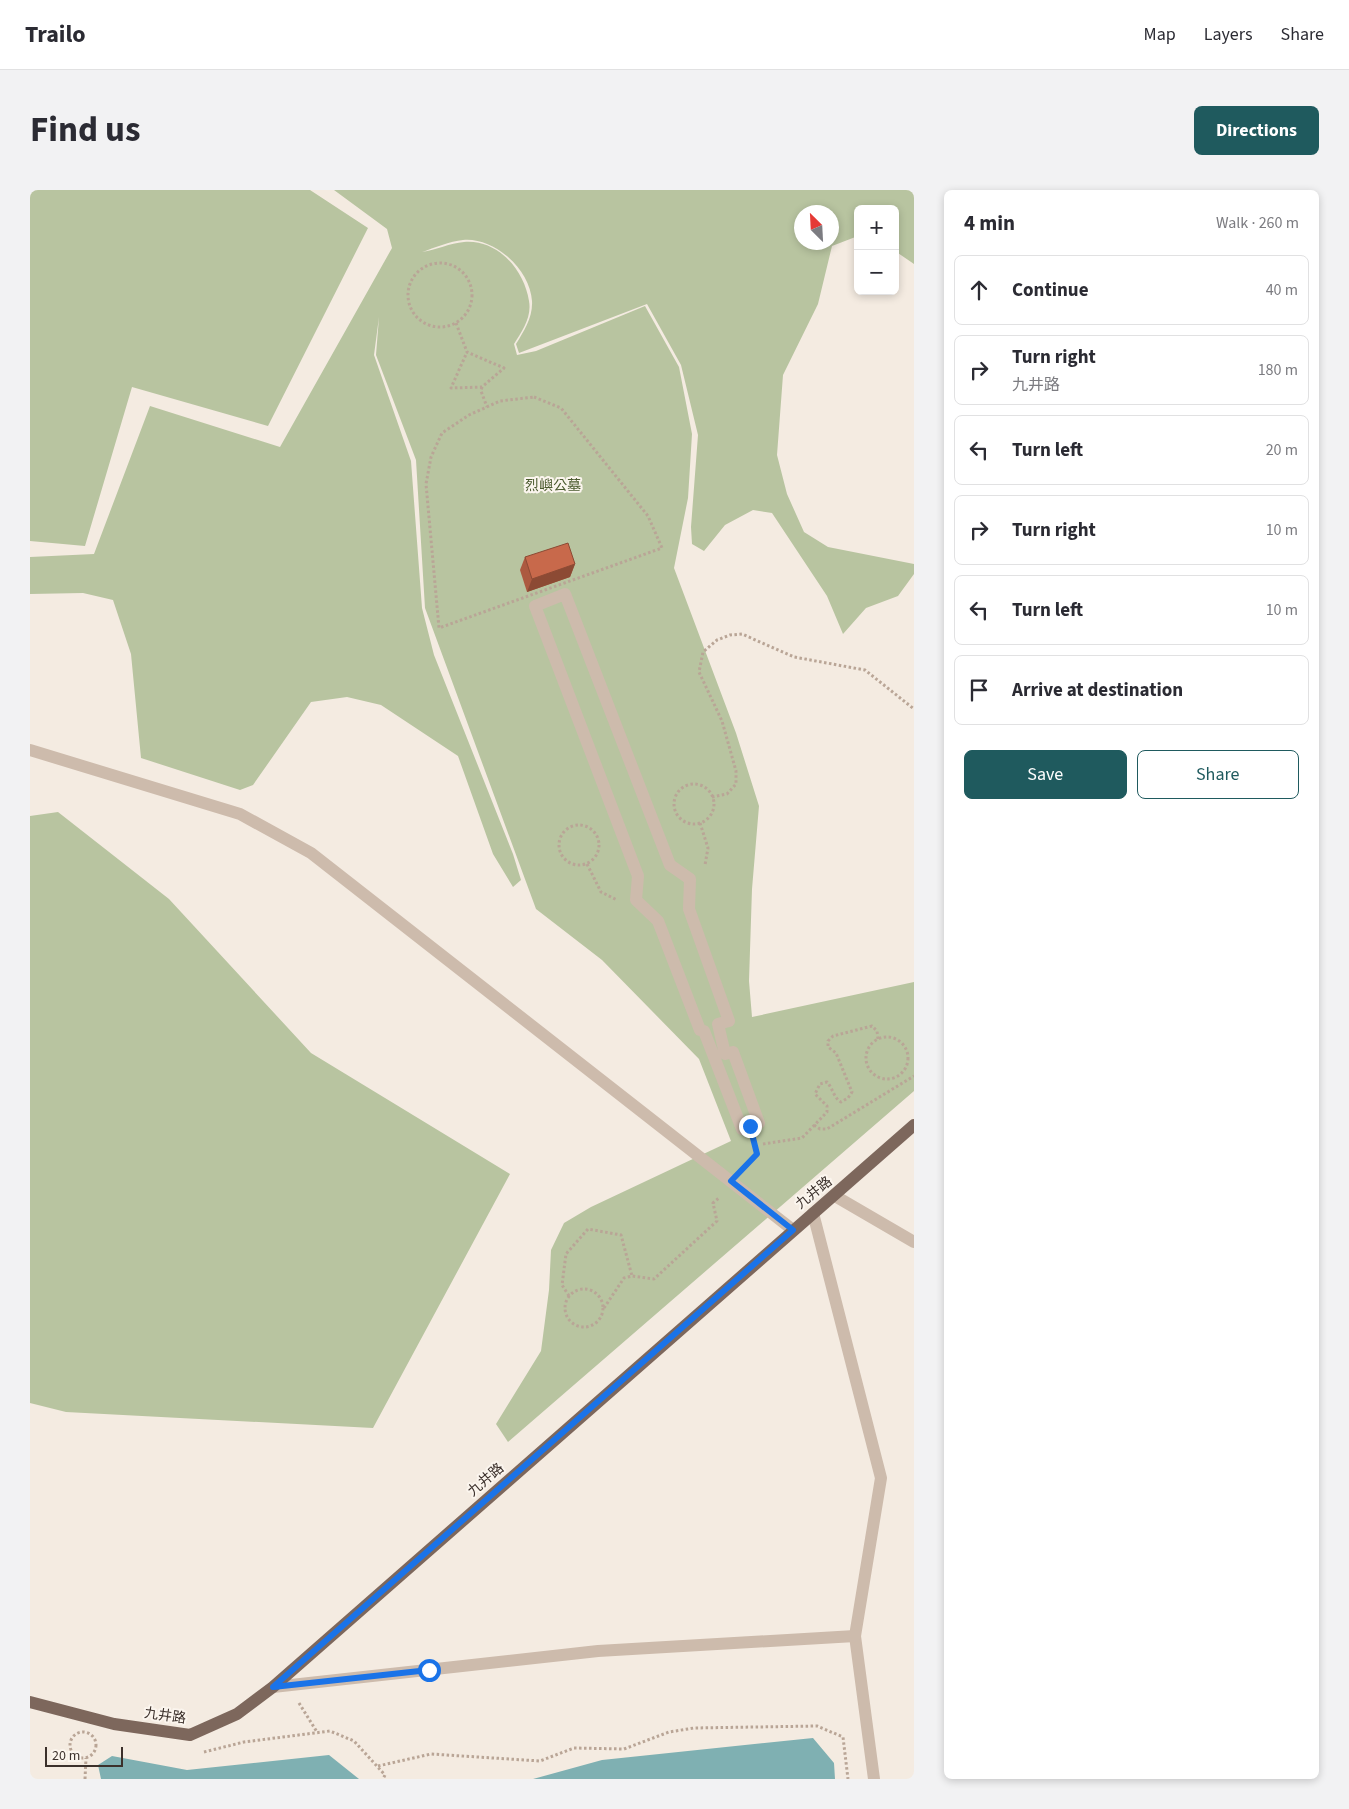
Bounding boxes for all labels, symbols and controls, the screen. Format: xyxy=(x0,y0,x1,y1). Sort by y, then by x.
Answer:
text: Trailo xyxy=(25,17,86,52)
text: Map xyxy=(1144,22,1176,47)
text: Layers xyxy=(1204,22,1253,47)
text: Share xyxy=(1281,22,1324,47)
text: Find us xyxy=(30,105,140,155)
button: Directions xyxy=(1194,106,1319,155)
north arrow xyxy=(794,205,839,250)
map controls xyxy=(854,205,899,295)
button: + xyxy=(854,205,899,250)
text: 4 min xyxy=(964,208,1015,238)
text: Walk · 260 m xyxy=(1216,212,1299,234)
button: − xyxy=(854,250,899,295)
icon: ahead xyxy=(965,276,993,304)
text: Continue xyxy=(1012,277,1089,304)
text: 40 m xyxy=(1266,279,1298,301)
text: Turn right xyxy=(1012,344,1096,371)
icon: right xyxy=(965,356,993,384)
text: 180 m xyxy=(1258,359,1298,381)
text: 九井路 xyxy=(1012,374,1060,396)
icon: left xyxy=(965,436,993,464)
text: Turn left xyxy=(1012,437,1083,464)
text: 20 m xyxy=(1266,439,1298,461)
park label: 烈嶼公墓 xyxy=(525,476,581,496)
icon: right xyxy=(965,516,993,544)
text: Turn right xyxy=(1012,517,1096,544)
text: 10 m xyxy=(1266,519,1298,541)
icon: left xyxy=(965,596,993,624)
text: Turn left xyxy=(1012,597,1083,624)
text: 10 m xyxy=(1266,599,1298,621)
icon: arrive xyxy=(965,676,993,704)
text: Arrive at destination xyxy=(1012,677,1183,704)
button: Save xyxy=(964,750,1127,799)
button: Share xyxy=(1137,750,1299,799)
route end xyxy=(739,1115,762,1138)
street label: 九井路 xyxy=(791,1172,837,1214)
street label: 九井路 xyxy=(464,1459,508,1501)
route start xyxy=(418,1659,441,1682)
street label: 九井路 xyxy=(143,1703,187,1729)
scale bar xyxy=(45,1744,122,1767)
text: 20 m xyxy=(52,1746,80,1766)

